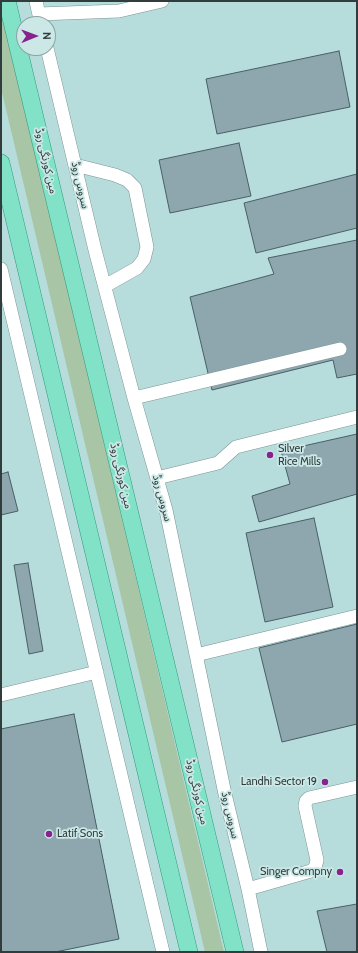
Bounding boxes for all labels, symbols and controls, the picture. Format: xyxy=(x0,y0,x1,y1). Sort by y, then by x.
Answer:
north arrow xyxy=(16,16,56,56)
text: N xyxy=(40,32,54,40)
street label: مین کورنگی روڈ xyxy=(32,127,60,195)
street label: سروس روڈ xyxy=(68,160,92,210)
street label: مین کورنگی روڈ xyxy=(107,442,135,510)
place label: Silver Rice Mills xyxy=(278,442,321,468)
marker: Silver Rice Mills xyxy=(265,450,275,460)
street label: سروس روڈ xyxy=(149,473,175,523)
street label: مین کورنگی روڈ xyxy=(183,758,211,826)
place label: Landhi Sector 19 xyxy=(241,775,317,789)
marker: Landhi Sector 19 xyxy=(320,777,330,787)
street label: سروس روڈ xyxy=(218,790,242,840)
place label: Latif Sons xyxy=(57,827,103,841)
marker: Latif Sons xyxy=(44,829,54,839)
place label: Singer Compny xyxy=(260,865,332,879)
marker: Singer Compny xyxy=(335,867,345,877)

